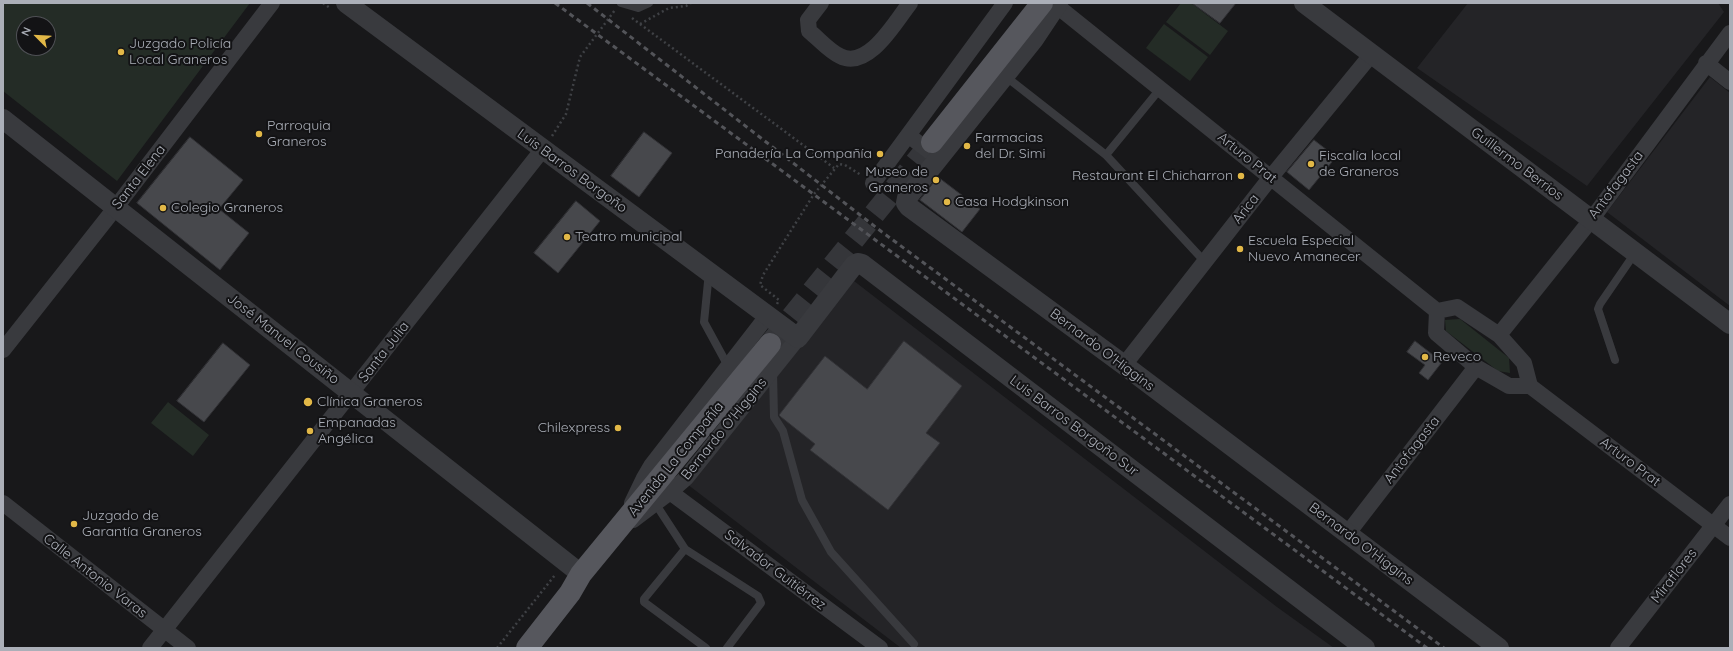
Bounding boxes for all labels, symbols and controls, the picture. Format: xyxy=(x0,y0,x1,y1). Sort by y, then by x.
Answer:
north arrow xyxy=(16,16,56,56)
text: N xyxy=(18,25,34,38)
place label: Juzgado Policía Local Graneros xyxy=(129,36,231,68)
marker: Juzgado Policía Local Graneros xyxy=(116,47,126,57)
place label: Parroquia Graneros xyxy=(267,118,331,150)
street label: Guillermo Berrios xyxy=(1468,124,1566,204)
street label: Luis Barros Borgoño xyxy=(514,125,630,217)
marker: Parroquia Graneros xyxy=(254,129,264,139)
street label: Arturo Prat xyxy=(1214,129,1280,187)
place label: Farmacias del Dr. Simi xyxy=(975,130,1045,162)
street label: Santa Elena xyxy=(109,141,169,213)
marker: Farmacias del Dr. Simi xyxy=(962,141,972,151)
place label: Panadería La Compañía xyxy=(715,146,872,162)
place label: Fiscalía local de Graneros xyxy=(1319,148,1401,180)
street label: Antofagasta xyxy=(1585,148,1647,222)
marker: Panadería La Compañía xyxy=(875,149,885,159)
marker: Fiscalía local de Graneros xyxy=(1306,159,1316,169)
place label: Museo de Graneros xyxy=(865,164,928,196)
place label: Restaurant El Chicharron xyxy=(1072,168,1233,184)
marker: Restaurant El Chicharron xyxy=(1236,171,1246,181)
marker: Museo de Graneros xyxy=(931,175,941,185)
street label: Arica xyxy=(1229,191,1263,227)
place label: Casa Hodgkinson xyxy=(955,194,1069,210)
marker: Casa Hodgkinson xyxy=(942,197,952,207)
place label: Colegio Graneros xyxy=(171,200,283,216)
marker: Colegio Graneros xyxy=(158,203,168,213)
place label: Teatro municipal xyxy=(575,229,683,245)
marker: Teatro municipal xyxy=(562,232,572,242)
place label: Escuela Especial Nuevo Amanecer xyxy=(1248,233,1360,266)
marker: Escuela Especial Nuevo Amanecer xyxy=(1235,244,1245,254)
street label: José Manuel Cousiño xyxy=(224,290,342,388)
street label: Bernardo O'Higgins xyxy=(1046,305,1158,395)
street label: Santa Julia xyxy=(355,318,413,386)
place label: Reveco xyxy=(1433,349,1481,365)
marker: Reveco xyxy=(1420,352,1430,362)
street label: Luis Barros Borgoño Sur xyxy=(1006,372,1142,480)
street label: Bernardo O'Higgins xyxy=(678,375,770,483)
place label: Clínica Graneros xyxy=(317,394,423,410)
marker: Clínica Graneros xyxy=(302,396,314,408)
street label: Avenida La Compañía xyxy=(625,398,727,520)
street label: Antofagasta xyxy=(1381,413,1443,487)
place label: Empanadas Angélica xyxy=(318,415,396,448)
place label: Chilexpress xyxy=(538,420,610,436)
marker: Chilexpress xyxy=(613,423,623,433)
marker: Empanadas Angélica xyxy=(305,426,315,436)
street label: Arturo Prat xyxy=(1596,434,1664,490)
street label: Bernardo O'Higgins xyxy=(1305,499,1417,589)
place label: Juzgado de Garantía Graneros xyxy=(82,508,202,540)
marker: Juzgado de Garantía Graneros xyxy=(69,519,79,529)
street label: Salvador Guitiérrez xyxy=(721,526,829,614)
street label: Calle Antonio Varas xyxy=(40,530,150,622)
street label: Miraflores xyxy=(1648,545,1700,607)

